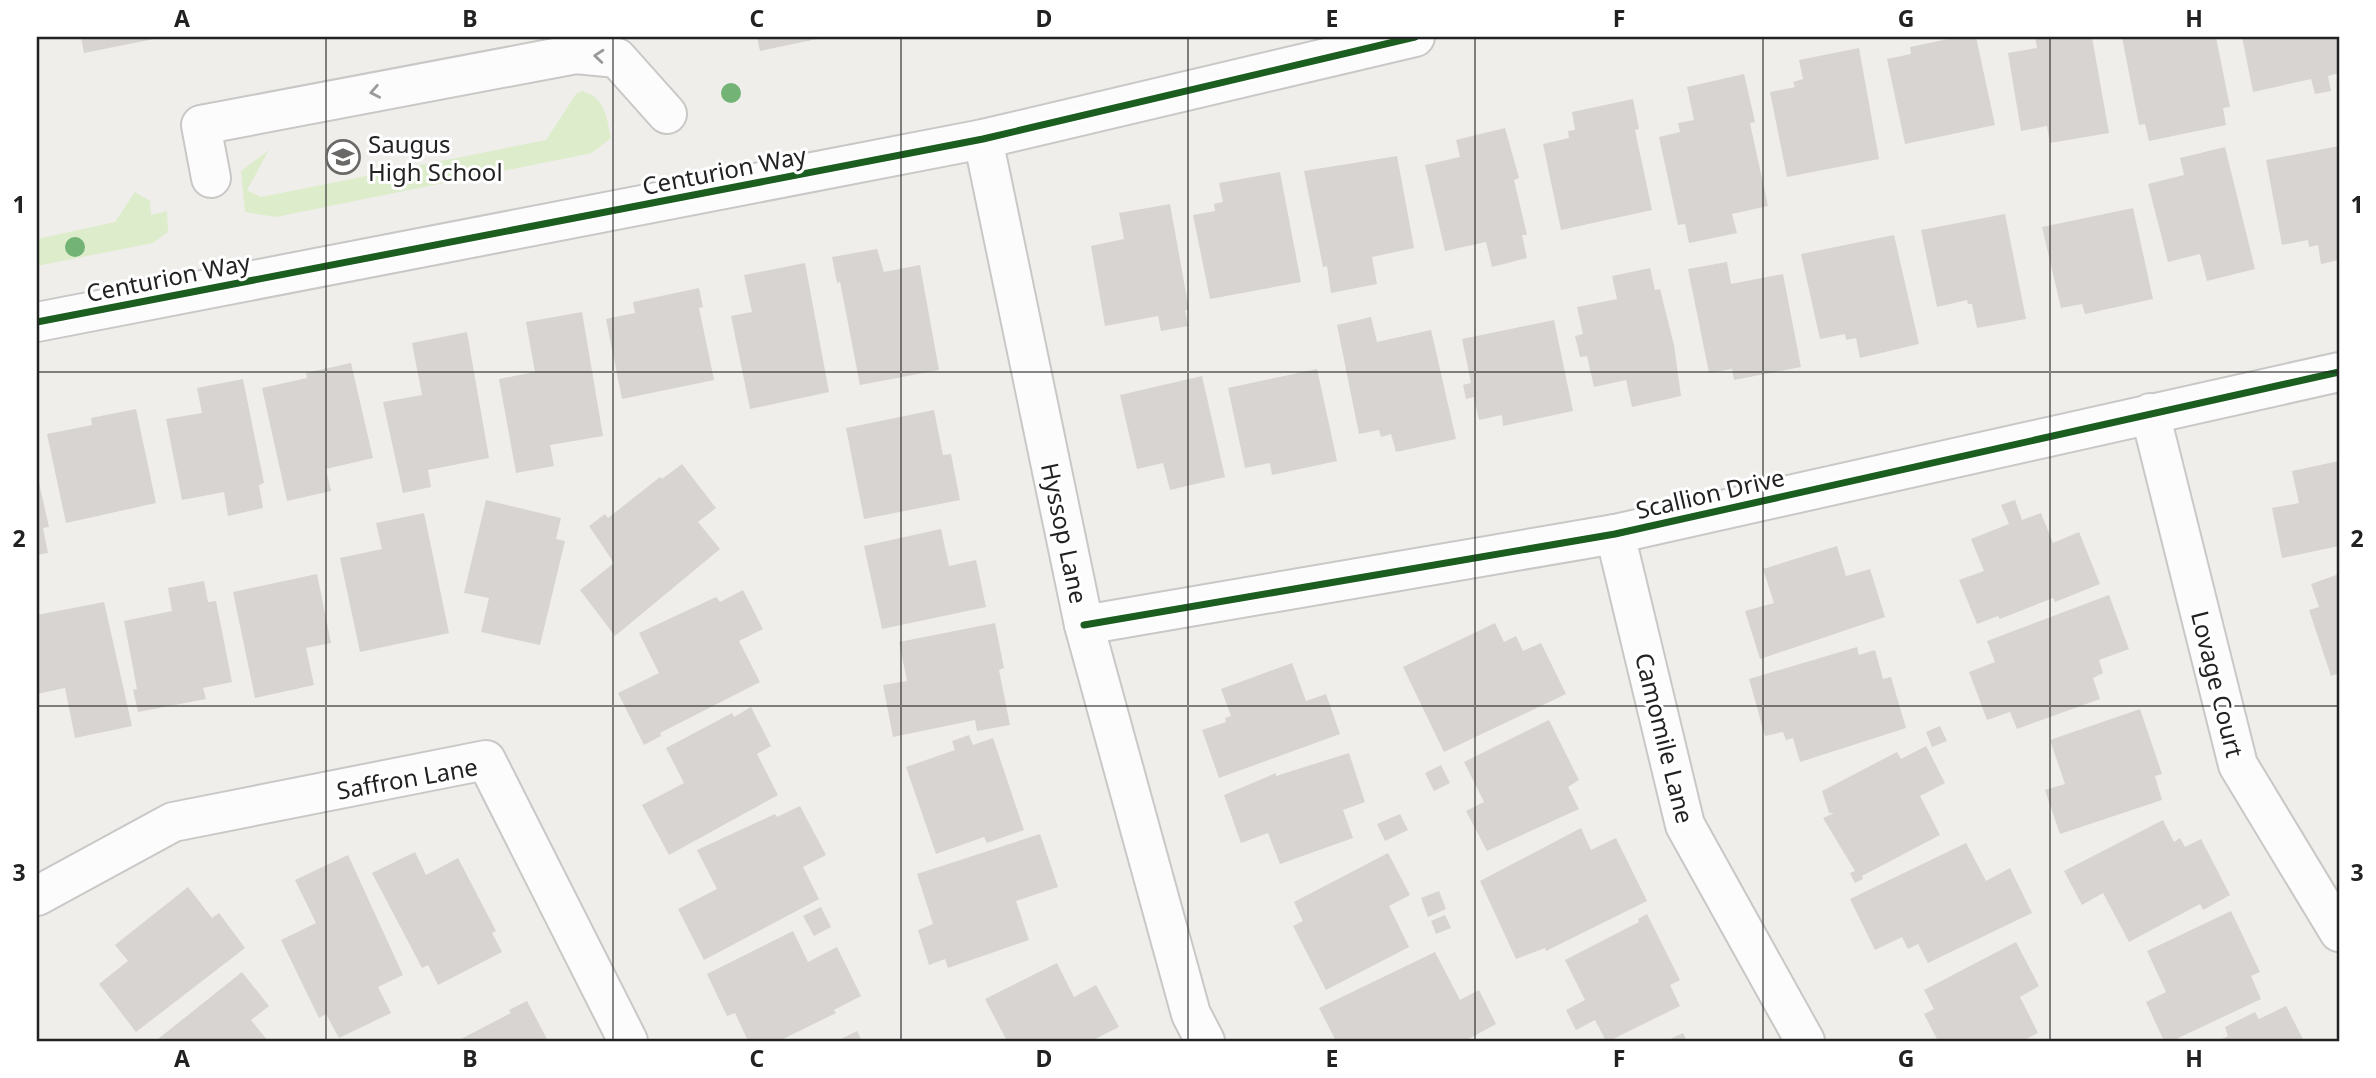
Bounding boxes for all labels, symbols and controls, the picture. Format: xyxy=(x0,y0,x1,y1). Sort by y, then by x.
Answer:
text: A xyxy=(174,2,190,34)
text: B xyxy=(462,2,478,34)
text: C xyxy=(750,2,765,34)
text: D xyxy=(1036,2,1052,34)
text: E xyxy=(1326,2,1338,34)
text: F xyxy=(1613,2,1625,34)
text: G xyxy=(1898,2,1914,34)
text: H xyxy=(2185,2,2203,34)
one-way arrow xyxy=(593,49,604,64)
one-way arrow xyxy=(369,84,381,99)
place label: Saugus High School xyxy=(368,127,503,188)
school or university icon: Saugus High School xyxy=(324,138,362,176)
street label: Centurion Way xyxy=(639,138,809,202)
text: 1 xyxy=(12,188,26,220)
text: 1 xyxy=(2350,188,2364,220)
street label: Centurion Way xyxy=(83,245,253,309)
street label: Hyssop Lane xyxy=(1034,460,1096,606)
street label: Scallion Drive xyxy=(1632,460,1788,526)
text: 2 xyxy=(12,522,26,554)
text: 2 xyxy=(2350,522,2364,554)
street label: Lovage Court xyxy=(2184,607,2252,761)
street label: Camomile Lane xyxy=(1628,649,1702,827)
street label: Saffron Lane xyxy=(334,749,480,807)
text: 3 xyxy=(12,856,26,888)
text: 3 xyxy=(2350,856,2364,888)
text: A xyxy=(174,1042,190,1074)
text: B xyxy=(462,1042,478,1074)
text: C xyxy=(750,1042,765,1074)
text: D xyxy=(1036,1042,1052,1074)
text: E xyxy=(1326,1042,1338,1074)
text: F xyxy=(1613,1042,1625,1074)
text: G xyxy=(1898,1042,1914,1074)
text: H xyxy=(2185,1042,2203,1074)

